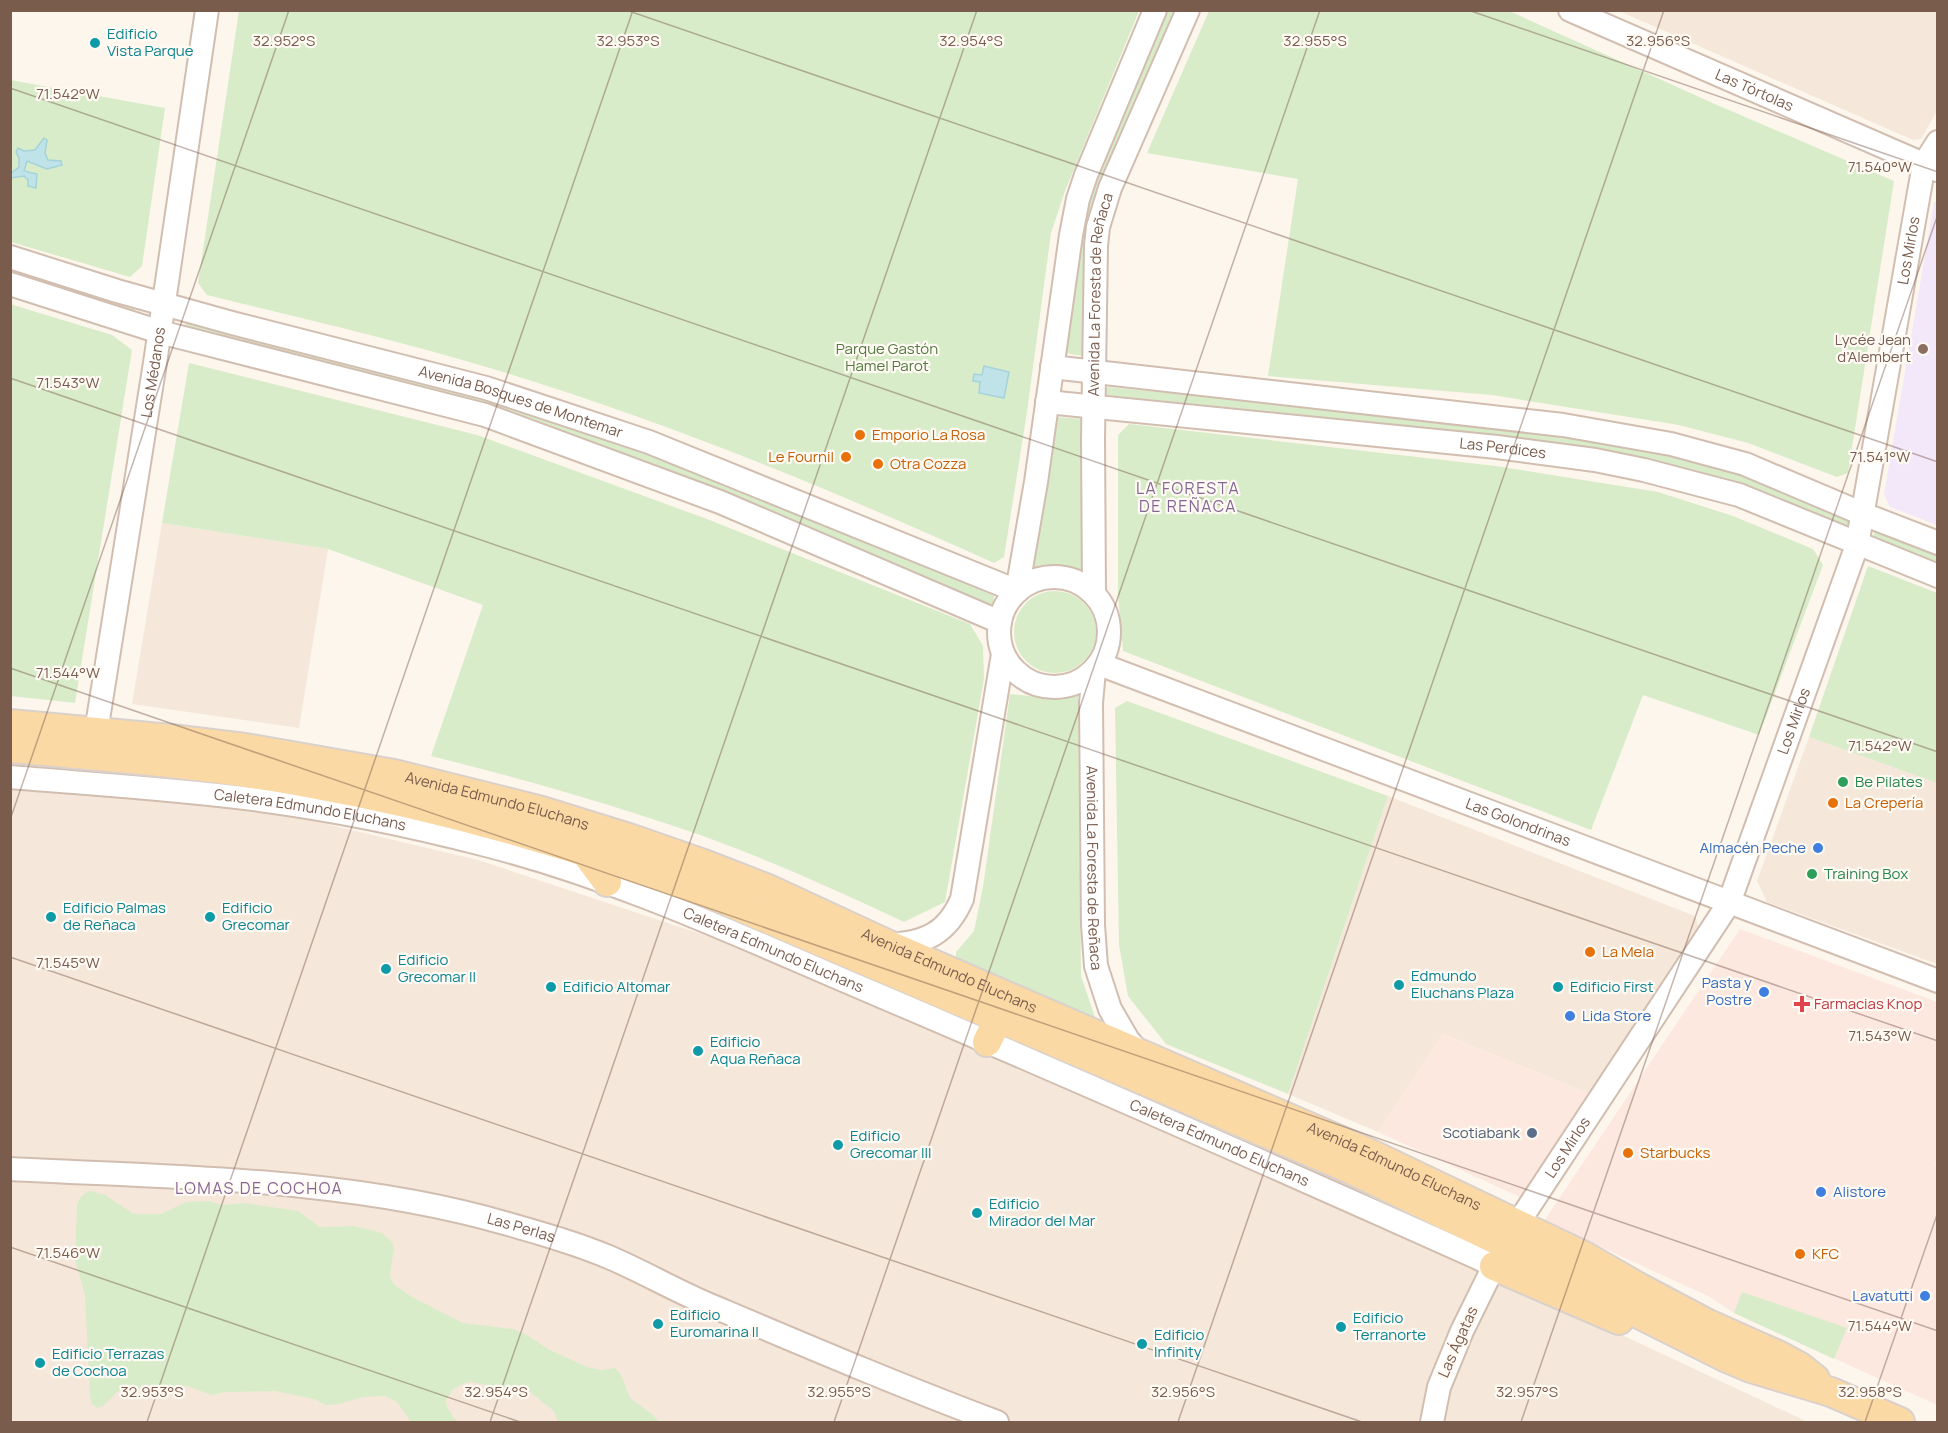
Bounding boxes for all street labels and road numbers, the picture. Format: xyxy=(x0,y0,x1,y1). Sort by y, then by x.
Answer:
street label: Las Tórtolas xyxy=(1712,64,1797,116)
street label: Avenida La Foresta de Reñaca xyxy=(1083,190,1118,397)
street label: Los Mirlos xyxy=(1892,215,1925,286)
street label: Los Médanos xyxy=(135,326,170,419)
street label: Avenida Bosques de Montemar xyxy=(417,360,626,443)
street label: Las Perdices xyxy=(1458,432,1547,463)
street label: Los Mirlos xyxy=(1772,685,1815,757)
street label: Avenida La Foresta de Reñaca xyxy=(1082,765,1107,971)
street label: Avenida Edmundo Eluchans xyxy=(403,766,592,835)
street label: Caletera Edmundo Eluchans xyxy=(213,784,408,836)
street label: Las Golondrinas xyxy=(1463,793,1574,851)
street label: Caletera Edmundo Eluchans xyxy=(680,902,867,998)
street label: Avenida Edmundo Eluchans xyxy=(858,923,1041,1018)
street label: Caletera Edmundo Eluchans xyxy=(1126,1094,1313,1191)
street label: Los Mirlos xyxy=(1540,1113,1595,1182)
street label: Avenida Edmundo Eluchans xyxy=(1304,1117,1485,1215)
street label: Las Perlas xyxy=(485,1208,558,1247)
street label: Las Ágatas xyxy=(1433,1303,1483,1381)

